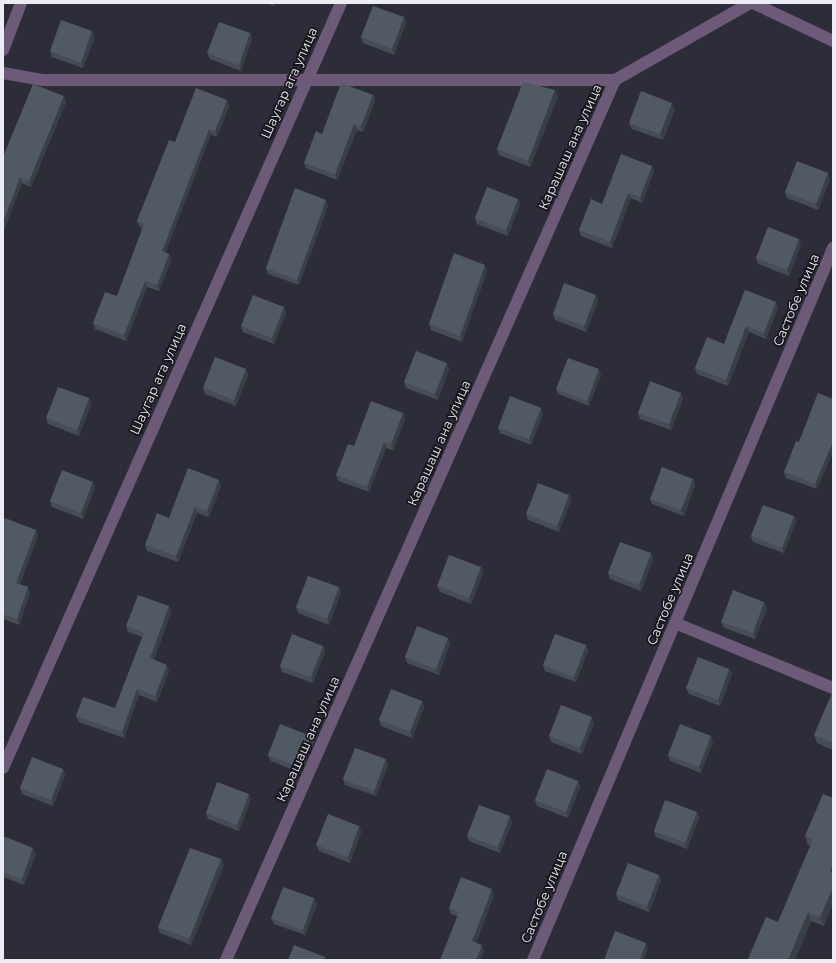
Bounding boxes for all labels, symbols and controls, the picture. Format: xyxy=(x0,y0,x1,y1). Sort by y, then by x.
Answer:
street label: Шаугар ага улица xyxy=(257,25,321,141)
street label: Карашаш ана улица xyxy=(535,82,605,212)
street label: Састобе улица xyxy=(770,252,822,348)
street label: Шаугар ага улица xyxy=(126,321,190,437)
street label: Карашаш ана улица xyxy=(404,378,474,508)
street label: Састобе улица xyxy=(644,551,696,647)
street label: Карашаш ана улица xyxy=(273,674,343,804)
street label: Састобе улица xyxy=(518,849,570,945)

